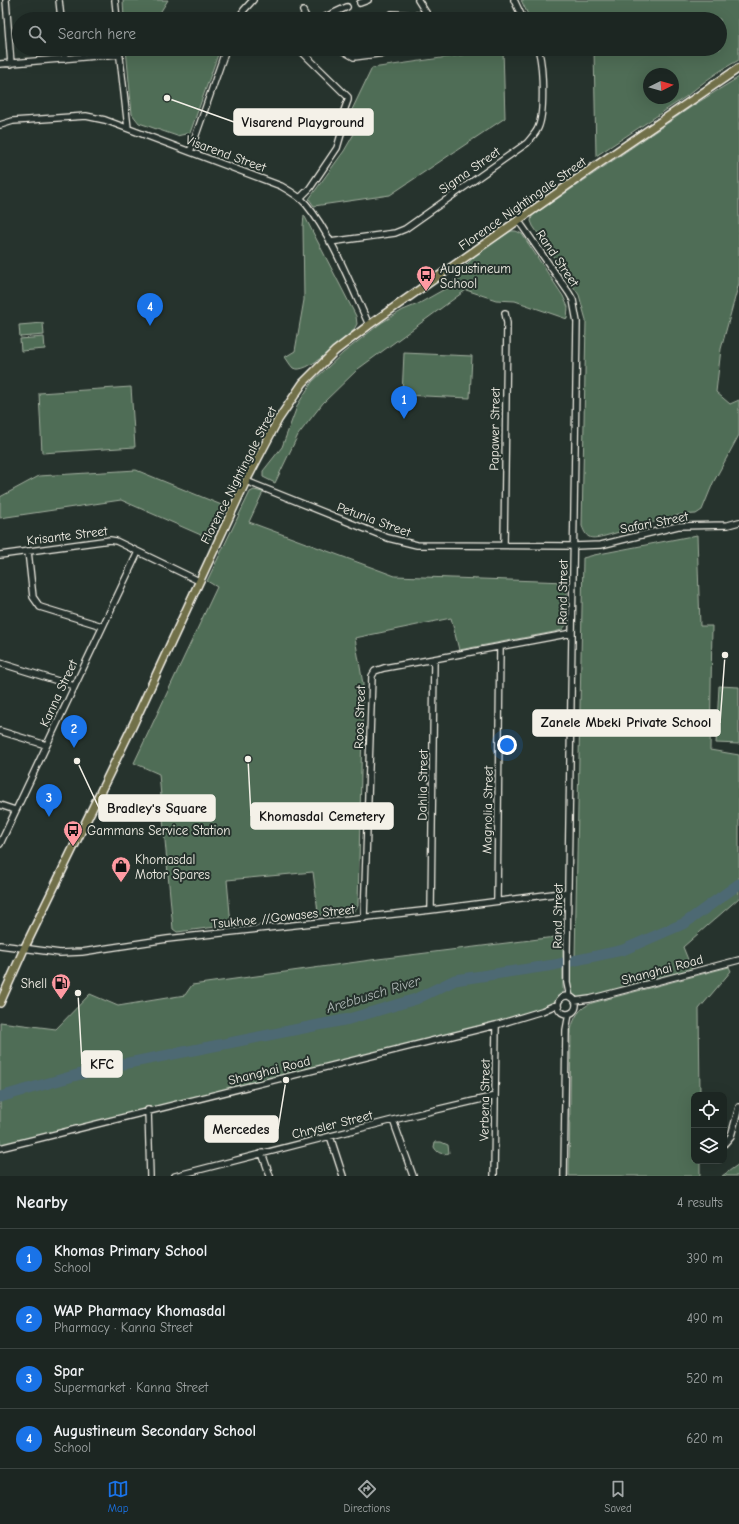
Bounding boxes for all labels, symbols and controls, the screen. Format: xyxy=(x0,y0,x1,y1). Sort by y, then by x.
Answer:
search box xyxy=(12,12,727,56)
icon: search xyxy=(26,23,48,45)
text: Search here xyxy=(58,25,136,43)
north arrow xyxy=(643,68,679,104)
callout: Visarend Playground xyxy=(234,109,373,135)
text: Visarend Playground xyxy=(242,114,364,131)
street label: Visarend Street xyxy=(184,132,269,175)
street label: Sigma Street xyxy=(436,143,504,197)
street label: Florence Nightingale Street xyxy=(456,153,590,253)
street label: Rand Street xyxy=(533,227,583,291)
place label: Augustineum School xyxy=(440,261,511,291)
bus stop icon: Augustineum School xyxy=(415,264,437,292)
pin: 4 xyxy=(137,293,163,326)
pin: 1 xyxy=(391,386,417,419)
street label: Papawer Street xyxy=(486,386,503,471)
street label: Florence Nightingale Street xyxy=(197,403,280,546)
street label: Petunia Street xyxy=(335,499,414,540)
street label: Safari Street xyxy=(619,508,691,536)
street label: Krisante Street xyxy=(26,523,110,548)
street label: Rand Street xyxy=(554,558,571,625)
street label: Kanna Street xyxy=(36,656,81,729)
street label: Roos Street xyxy=(351,684,368,749)
callout: Zanele Mbeki Private School xyxy=(533,710,720,736)
text: Zanele Mbeki Private School xyxy=(541,714,711,731)
pin: 2 xyxy=(61,715,87,748)
your location xyxy=(497,735,517,755)
street label: Dahlia Street xyxy=(414,748,431,821)
street label: Magnolia Street xyxy=(479,765,496,854)
pin: 3 xyxy=(36,784,62,817)
callout: Bradley's Square xyxy=(99,795,215,821)
text: Bradley's Square xyxy=(107,800,207,817)
callout: Khomasdal Cemetery xyxy=(251,803,393,829)
text: Khomasdal Cemetery xyxy=(259,808,386,825)
bus stop icon: Gammans Service Station xyxy=(62,819,84,847)
place label: Gammans Service Station xyxy=(87,823,230,838)
place label: Khomasdal Motor Spares xyxy=(135,852,210,882)
shop icon: Khomasdal Motor Spares xyxy=(110,855,132,883)
street label: Rand Street xyxy=(549,882,566,949)
street label: Tsukhoe //Gowases Street xyxy=(211,901,357,931)
street label: Shanghai Road xyxy=(620,951,705,988)
fuel station icon: Shell xyxy=(50,972,72,1000)
water label: Arebbusch River xyxy=(323,972,424,1017)
place label: Shell xyxy=(21,976,47,991)
callout: KFC xyxy=(82,1051,122,1077)
street label: Shanghai Road xyxy=(227,1053,312,1088)
text: KFC xyxy=(90,1056,115,1073)
street label: Verbena Street xyxy=(476,1058,493,1141)
map controls xyxy=(691,1092,727,1164)
button: locate xyxy=(691,1092,727,1128)
street label: Chrysler Street xyxy=(290,1107,375,1142)
callout: Mercedes xyxy=(205,1116,278,1142)
text: Mercedes xyxy=(213,1121,270,1138)
button: layers xyxy=(691,1128,727,1164)
text: Nearby xyxy=(16,1193,67,1212)
text: 4 results xyxy=(677,1195,723,1210)
text: Khomas Primary School xyxy=(54,1242,207,1260)
text: 1 xyxy=(26,1251,32,1266)
text: 390 m xyxy=(687,1251,723,1266)
text: School xyxy=(54,1260,91,1275)
text: WAP Pharmacy Khomasdal xyxy=(54,1302,225,1320)
text: 2 xyxy=(26,1311,32,1326)
text: 490 m xyxy=(687,1311,723,1326)
text: Pharmacy · Kanna Street xyxy=(54,1320,193,1335)
text: Spar xyxy=(54,1362,84,1380)
text: 3 xyxy=(26,1371,32,1386)
text: 520 m xyxy=(686,1371,723,1386)
text: Supermarket · Kanna Street xyxy=(54,1380,208,1395)
text: Augustineum Secondary School xyxy=(54,1422,256,1440)
text: 4 xyxy=(26,1431,32,1446)
text: 620 m xyxy=(686,1431,723,1446)
text: School xyxy=(54,1440,91,1455)
tab: Map xyxy=(107,1478,129,1515)
tab: Directions xyxy=(343,1478,390,1515)
tab: Saved xyxy=(604,1478,632,1515)

